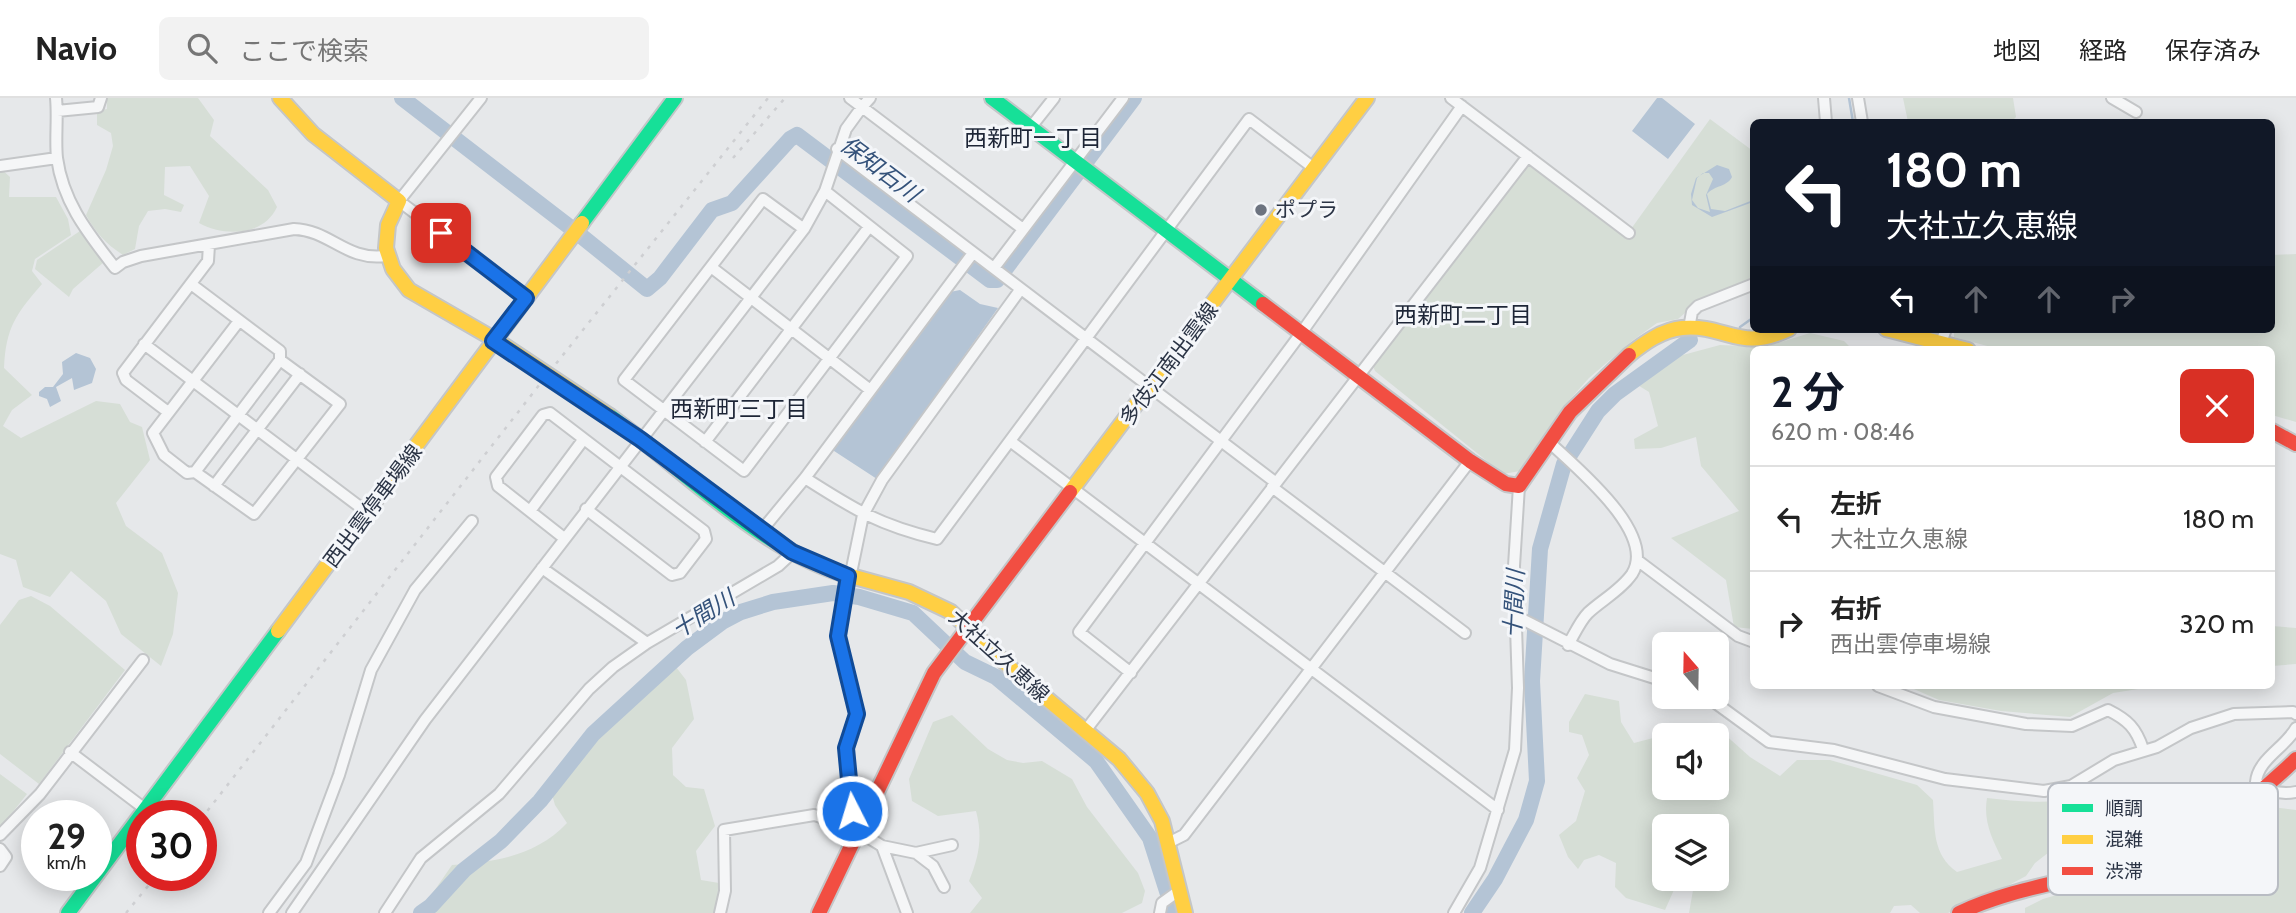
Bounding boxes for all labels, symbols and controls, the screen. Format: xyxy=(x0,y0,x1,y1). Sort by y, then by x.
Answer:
search box xyxy=(159,17,649,80)
text: Navio xyxy=(35,28,117,68)
icon: search xyxy=(183,29,221,67)
text: ここで検索 xyxy=(239,35,369,67)
text: 地図 xyxy=(1993,36,2041,65)
text: 経路 xyxy=(2079,36,2127,65)
text: 保存済み xyxy=(2165,36,2261,65)
district label: 西新町一丁目 xyxy=(964,124,1102,152)
water label: 保知石川 xyxy=(835,130,928,210)
text: 180 m xyxy=(1886,140,2022,199)
icon: left xyxy=(1771,147,1862,238)
place label: ポプラ xyxy=(1275,197,1338,222)
marker: ポプラ xyxy=(1253,202,1269,218)
pin xyxy=(411,203,471,263)
text: 大社立久恵線 xyxy=(1886,206,2078,245)
icon: arrive xyxy=(422,214,460,252)
icon: left xyxy=(1884,280,1922,318)
icon: ahead xyxy=(1957,280,1995,318)
icon: ahead xyxy=(2030,280,2068,318)
icon: right xyxy=(2103,280,2141,318)
street label: 多伎江南出雲線 xyxy=(1114,297,1223,430)
district label: 西新町二丁目 xyxy=(1394,301,1532,329)
text: 2 分 xyxy=(1771,366,1845,418)
button: close xyxy=(2180,369,2254,443)
district label: 西新町三丁目 xyxy=(670,395,808,423)
text: 620 m · 08:46 xyxy=(1771,418,1914,446)
street label: 西出雲停車場線 xyxy=(318,439,427,572)
text: 左折 xyxy=(1830,488,1882,520)
icon: left xyxy=(1771,500,1809,538)
text: 180 m xyxy=(2183,503,2254,535)
text: 大社立久恵線 xyxy=(1830,525,1968,553)
water label: 十間川 xyxy=(1498,566,1530,639)
water label: 十間川 xyxy=(666,582,742,644)
text: 右折 xyxy=(1830,593,1882,625)
street label: 大社立久恵線 xyxy=(944,604,1055,707)
icon: right xyxy=(1771,605,1809,643)
text: 320 m xyxy=(2180,608,2254,640)
text: 西出雲停車場線 xyxy=(1830,630,1991,658)
north arrow xyxy=(1652,632,1729,709)
map controls xyxy=(1652,632,1729,891)
button: sound xyxy=(1652,723,1729,800)
position arrow xyxy=(815,774,889,848)
legend xyxy=(2048,783,2278,895)
text: 順調 xyxy=(2105,797,2143,820)
speed limit sign: 30 xyxy=(126,800,217,891)
button: layers xyxy=(1652,814,1729,891)
text: 29 xyxy=(47,815,86,858)
text: 混雑 xyxy=(2105,828,2143,851)
text: km/h xyxy=(47,852,86,874)
text: 渋滞 xyxy=(2105,860,2143,883)

